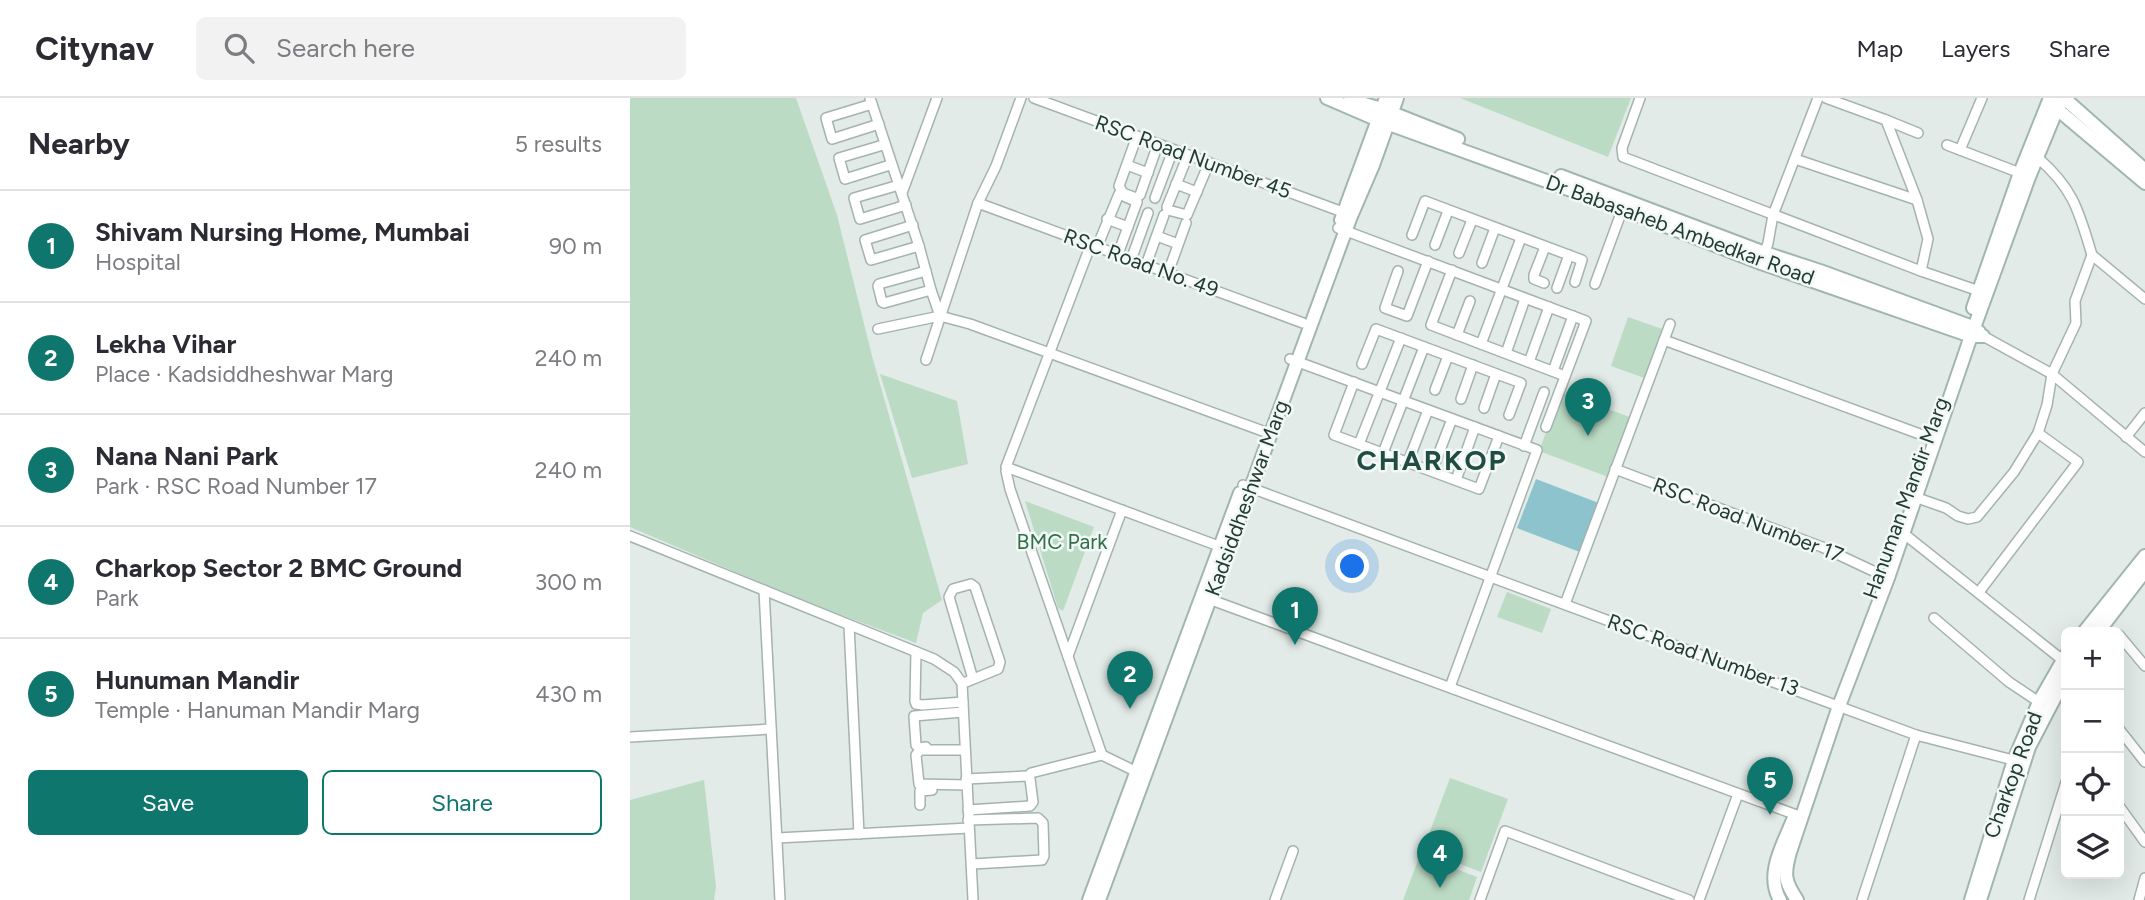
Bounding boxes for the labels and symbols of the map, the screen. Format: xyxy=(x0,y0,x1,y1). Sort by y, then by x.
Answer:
street label: RSC Road Number 45 xyxy=(1092,109,1295,204)
street label: Dr Babasaheb Ambedkar Road xyxy=(1542,169,1818,290)
street label: RSC Road No. 49 xyxy=(1060,223,1222,302)
pin: 3 xyxy=(1565,378,1611,436)
street label: Hanuman Mandir Marg xyxy=(1857,393,1954,602)
street label: Kadsiddheshwar Marg xyxy=(1199,396,1294,599)
district label: CHARKOP xyxy=(1357,443,1507,477)
street label: RSC Road Number 17 xyxy=(1650,472,1847,567)
park label: BMC Park xyxy=(1017,529,1108,554)
your location xyxy=(1335,549,1369,583)
pin: 1 xyxy=(1272,587,1318,645)
street label: RSC Road Number 13 xyxy=(1604,608,1802,701)
pin: 2 xyxy=(1107,651,1153,709)
street label: Charkop Road xyxy=(1978,708,2047,841)
pin: 5 xyxy=(1747,757,1793,815)
pin: 4 xyxy=(1417,830,1463,888)

